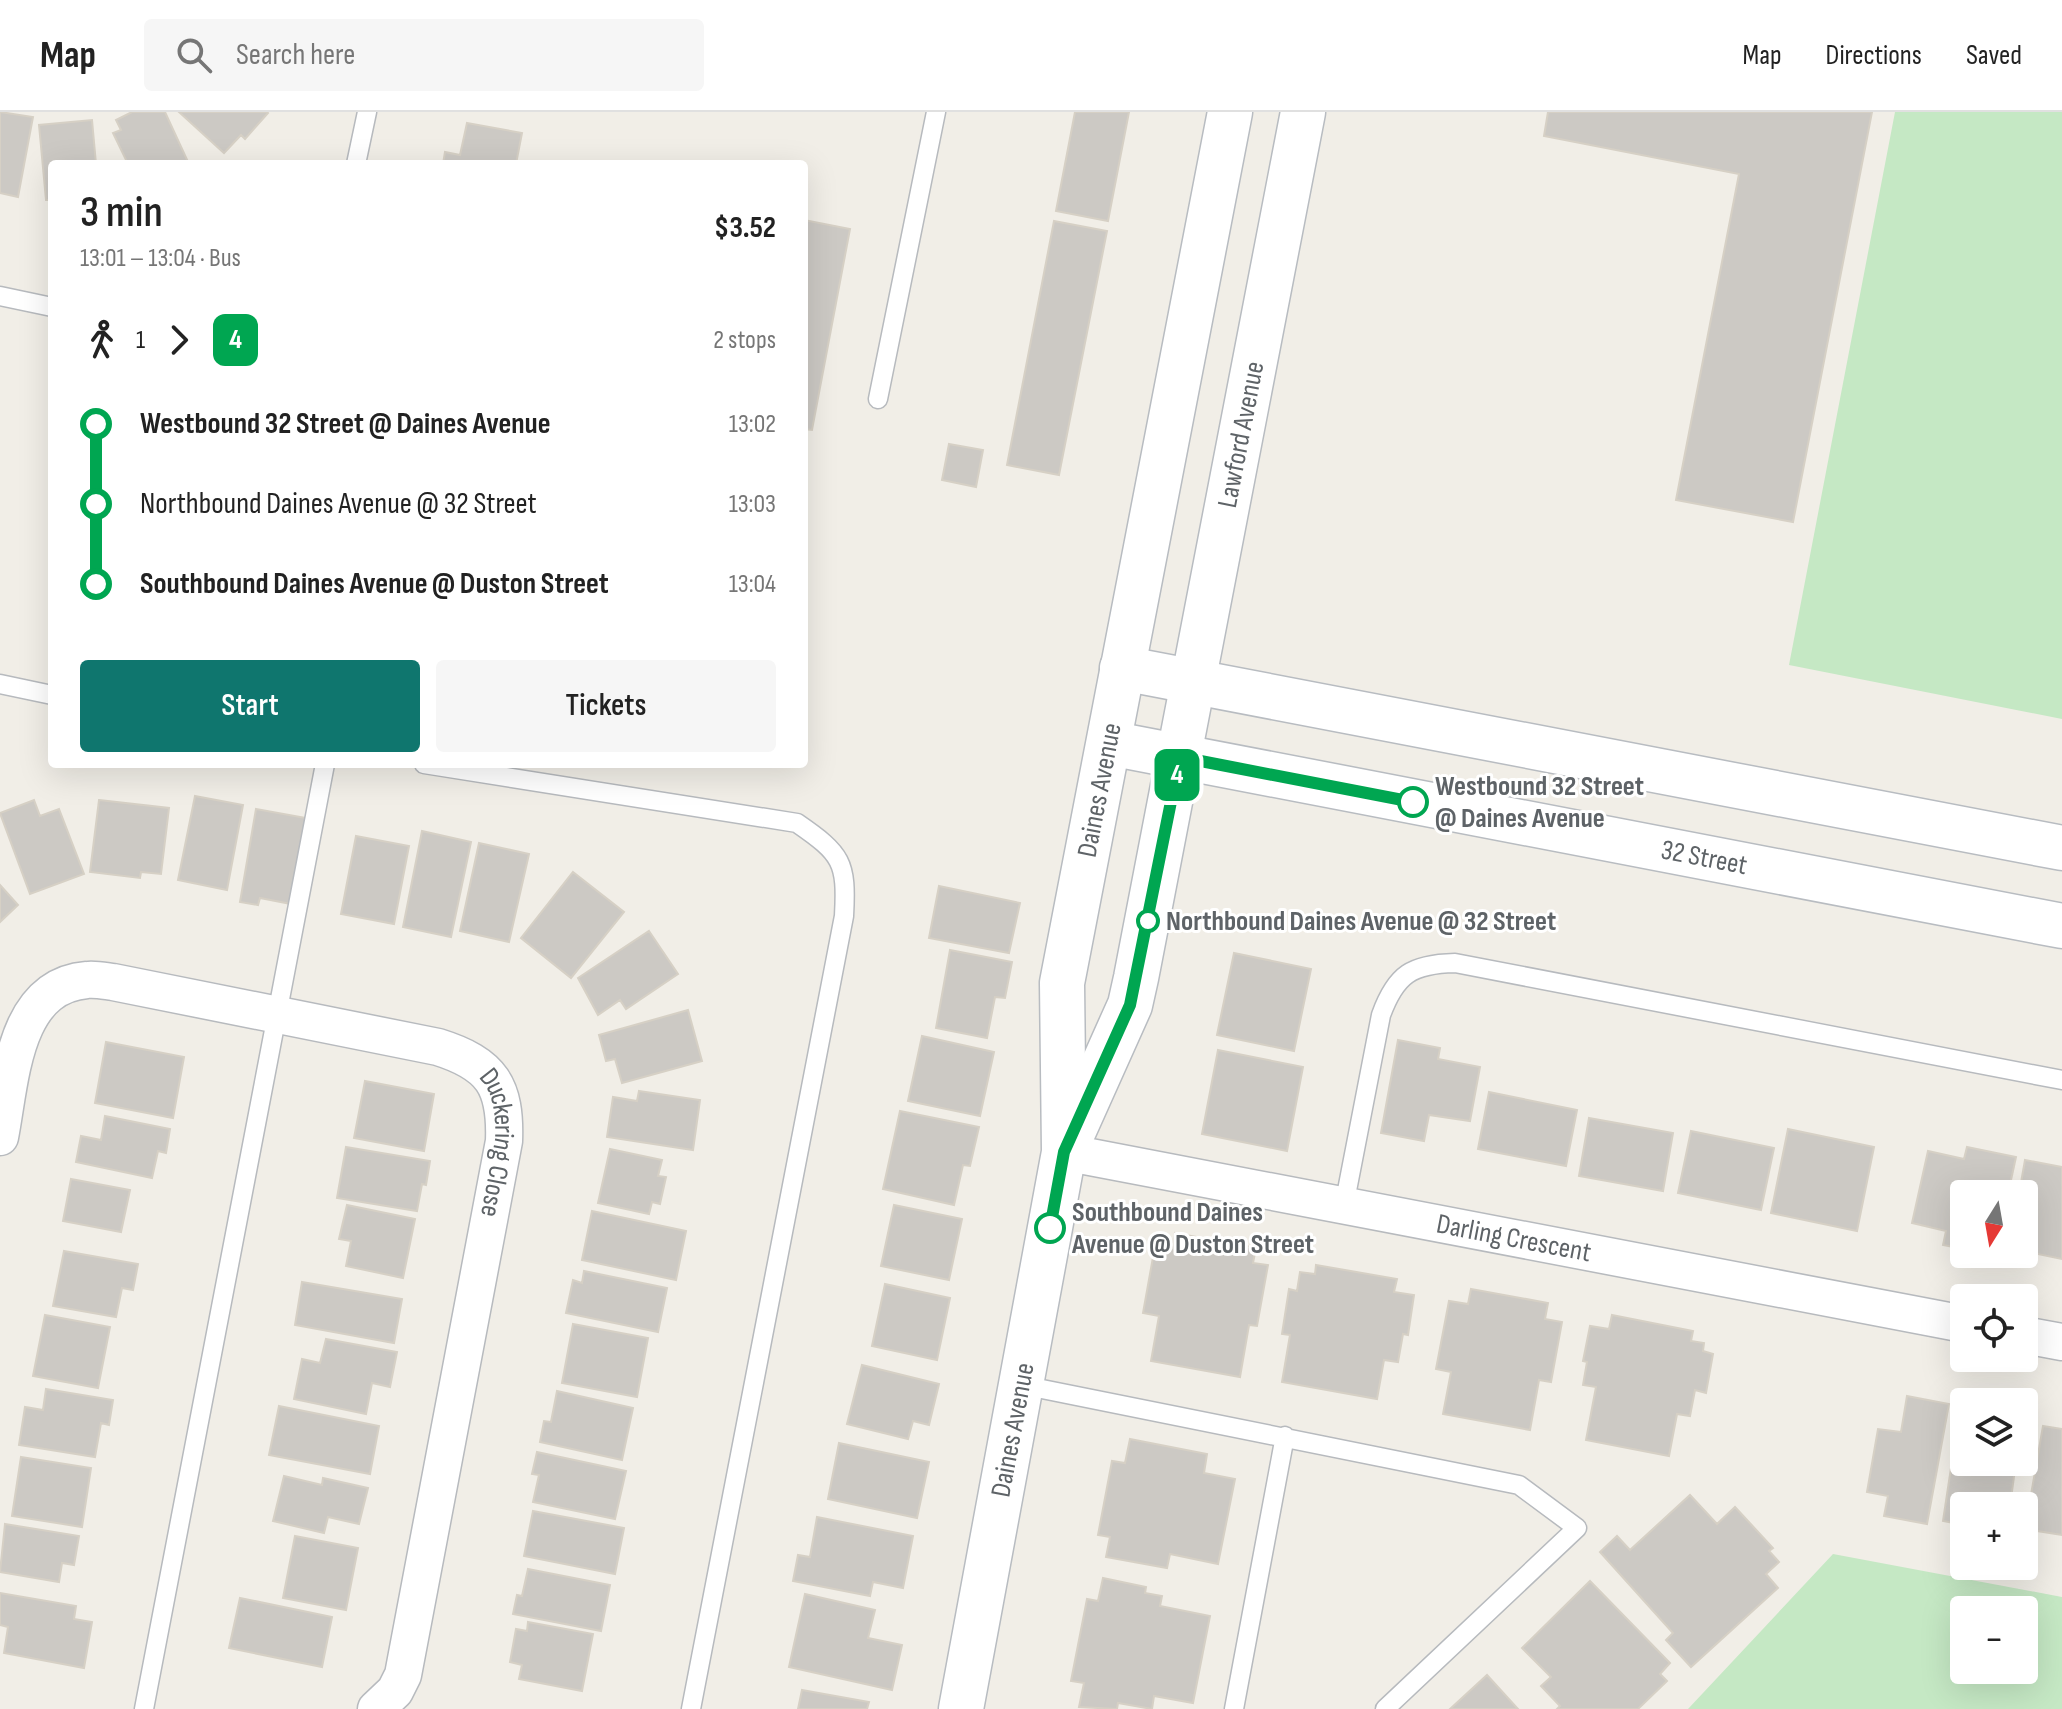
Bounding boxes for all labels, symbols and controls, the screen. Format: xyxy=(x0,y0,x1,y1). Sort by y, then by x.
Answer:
search box xyxy=(144,19,704,91)
text: Map xyxy=(40,33,96,78)
icon: search xyxy=(172,33,216,77)
text: Search here xyxy=(236,37,355,73)
text: Map xyxy=(1743,39,1782,72)
text: Directions xyxy=(1826,39,1922,72)
text: Saved xyxy=(1966,39,2022,72)
text: 3 min xyxy=(80,186,163,239)
text: $3.52 xyxy=(714,210,776,246)
text: 13:01 – 13:04 · Bus xyxy=(80,243,241,274)
icon: walk xyxy=(80,318,124,362)
icon: forward xyxy=(157,318,201,362)
text: 4 xyxy=(229,323,242,356)
text: 1 xyxy=(136,325,145,356)
text: 2 stops xyxy=(713,325,776,356)
street label: Lawford Avenue xyxy=(1211,359,1271,510)
text: Westbound 32 Street @ Daines Avenue xyxy=(140,406,551,442)
text: 13:02 xyxy=(729,409,776,440)
text: Northbound Daines Avenue @ 32 Street xyxy=(140,486,537,522)
text: 13:03 xyxy=(729,489,776,520)
text: Southbound Daines Avenue @ Duston Street xyxy=(140,566,609,602)
text: 13:04 xyxy=(729,569,776,600)
button: Start xyxy=(80,660,420,752)
button: Tickets xyxy=(436,660,776,752)
street label: Daines Avenue xyxy=(1070,720,1128,860)
line badge: 4 xyxy=(1151,749,1203,801)
text: 4 xyxy=(1170,758,1184,791)
place label: Westbound 32 Street @ Daines Avenue xyxy=(1435,770,1644,835)
marker: Westbound 32 Street @ Daines Avenue xyxy=(1398,787,1428,817)
street label: 32 Street xyxy=(1658,833,1750,882)
place label: Northbound Daines Avenue @ 32 Street xyxy=(1166,905,1556,938)
marker: Northbound Daines Avenue @ 32 Street xyxy=(1137,910,1159,932)
street label: Duckering Close xyxy=(473,1061,521,1220)
north arrow xyxy=(1950,1180,2038,1268)
map controls xyxy=(1950,1180,2038,1684)
place label: Southbound Daines Avenue @ Duston Street xyxy=(1071,1196,1314,1261)
street label: Darling Crescent xyxy=(1434,1207,1594,1269)
marker: Southbound Daines Avenue @ Duston Street xyxy=(1035,1213,1065,1243)
button: locate xyxy=(1950,1284,2038,1372)
street label: Daines Avenue xyxy=(984,1360,1041,1500)
button: layers xyxy=(1950,1388,2038,1476)
button: + xyxy=(1950,1492,2038,1580)
button: − xyxy=(1950,1596,2038,1684)

